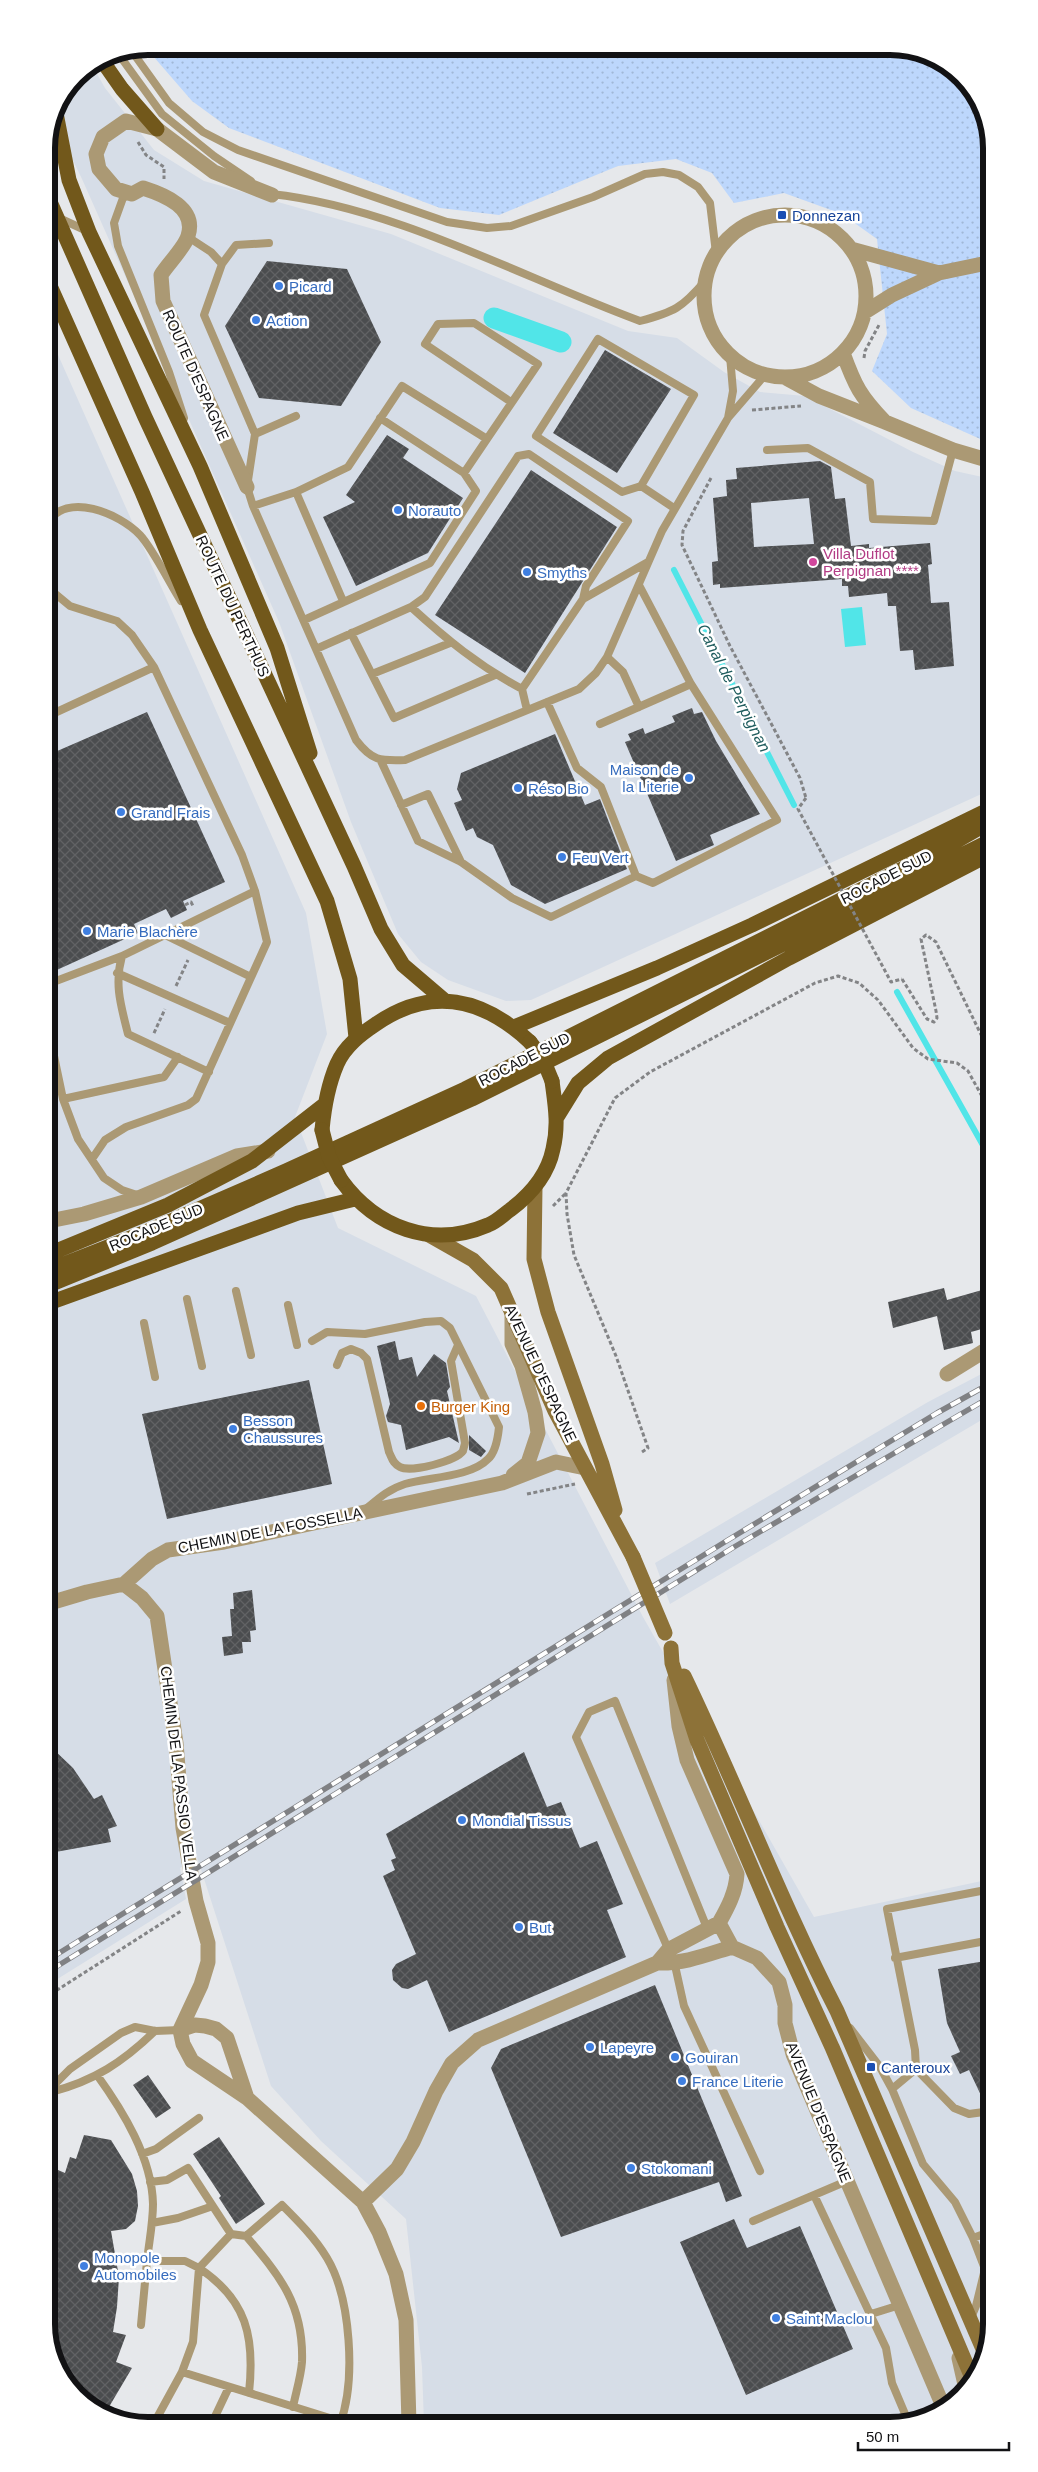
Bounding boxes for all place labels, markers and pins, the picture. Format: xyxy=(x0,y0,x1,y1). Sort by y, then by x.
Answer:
place label: Donnezan xyxy=(792,207,860,224)
marker: Donnezan xyxy=(776,209,788,221)
place label: Picard xyxy=(289,278,332,295)
marker: Picard xyxy=(273,280,285,292)
place label: Action xyxy=(266,312,308,329)
marker: Action xyxy=(250,314,262,326)
place label: Norauto xyxy=(408,502,461,519)
marker: Norauto xyxy=(392,504,404,516)
place label: Villa Duflot Perpignan **** xyxy=(823,545,919,579)
marker: Villa Duflot Perpignan **** xyxy=(807,556,819,568)
place label: Smyths xyxy=(537,564,587,581)
marker: Smyths xyxy=(521,566,533,578)
place label: Maison de la Literie xyxy=(610,761,679,795)
marker: Maison de la Literie xyxy=(683,772,695,784)
place label: Réso Bio xyxy=(528,780,589,797)
marker: Réso Bio xyxy=(512,782,524,794)
place label: Grand Frais xyxy=(131,804,210,821)
marker: Grand Frais xyxy=(115,806,127,818)
place label: Feu Vert xyxy=(572,849,630,866)
marker: Feu Vert xyxy=(556,851,568,863)
place label: Marie Blachère xyxy=(97,923,198,940)
marker: Marie Blachère xyxy=(81,925,93,937)
place label: Burger King xyxy=(431,1398,510,1415)
marker: Burger King xyxy=(415,1400,427,1412)
place label: Besson Chaussures xyxy=(243,1412,323,1446)
marker: Besson Chaussures xyxy=(227,1423,239,1435)
place label: Mondial Tissus xyxy=(472,1812,571,1829)
marker: Mondial Tissus xyxy=(456,1814,468,1826)
place label: But xyxy=(529,1919,552,1936)
marker: But xyxy=(513,1921,525,1933)
place label: Lapeyre xyxy=(600,2039,654,2056)
marker: Lapeyre xyxy=(584,2041,596,2053)
place label: Gouiran xyxy=(685,2049,738,2066)
marker: Gouiran xyxy=(669,2051,681,2063)
place label: Canteroux xyxy=(881,2059,951,2076)
marker: Canteroux xyxy=(865,2061,877,2073)
place label: France Literie xyxy=(692,2073,784,2090)
marker: France Literie xyxy=(676,2075,688,2087)
place label: Stokomani xyxy=(641,2160,712,2177)
marker: Stokomani xyxy=(625,2162,637,2174)
place label: Monopole Automobiles xyxy=(94,2249,177,2283)
marker: Monopole Automobiles xyxy=(78,2260,90,2272)
place label: Saint Maclou xyxy=(786,2310,873,2327)
marker: Saint Maclou xyxy=(770,2312,782,2324)

